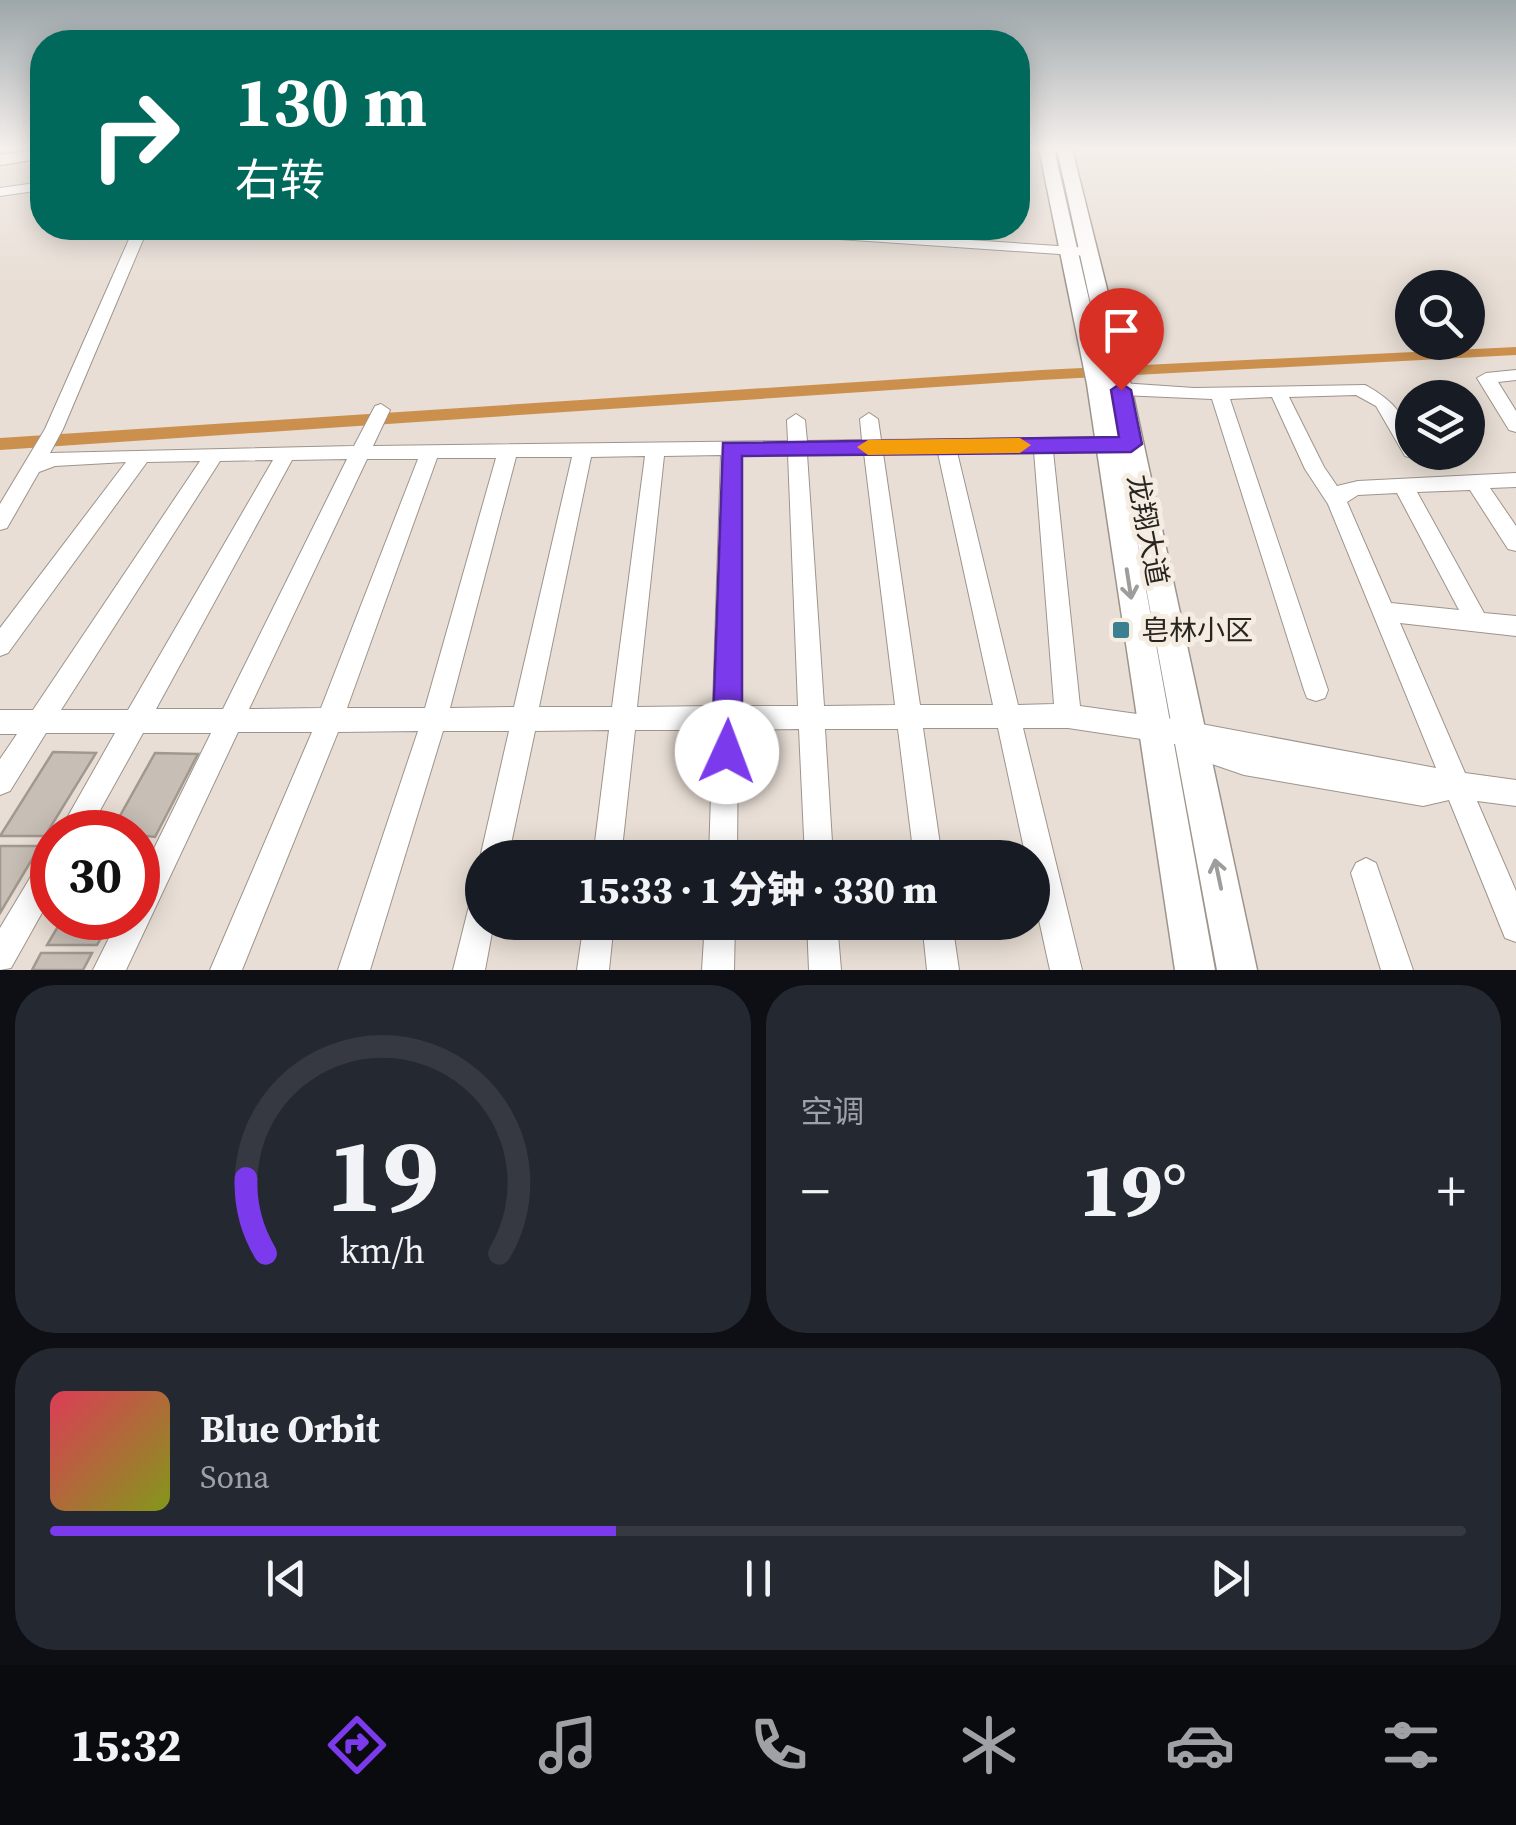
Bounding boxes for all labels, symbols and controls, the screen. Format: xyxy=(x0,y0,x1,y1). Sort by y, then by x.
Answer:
text: 130 m xyxy=(235,53,427,149)
icon: right xyxy=(70,70,200,200)
text: 右转 xyxy=(235,149,325,211)
map controls xyxy=(1395,270,1485,470)
button: search xyxy=(1395,270,1485,360)
pin xyxy=(1079,288,1164,391)
icon: arrive xyxy=(1094,303,1149,358)
button: layers xyxy=(1395,380,1485,470)
street label: 龙翔大道 xyxy=(1119,471,1177,589)
one-way arrow xyxy=(1120,568,1139,600)
place label: 皂林小区 xyxy=(1141,611,1253,649)
marker: 皂林小区 xyxy=(1110,619,1132,641)
position arrow xyxy=(675,700,779,804)
speed limit sign: 30 xyxy=(30,810,160,940)
one-way arrow xyxy=(1207,859,1226,891)
text: 15:33 · 1 分钟 · 330 m xyxy=(577,864,938,916)
text: 空调 xyxy=(801,1090,865,1134)
text: 19 xyxy=(326,1103,439,1246)
text: 19° xyxy=(1080,1138,1187,1241)
text: − xyxy=(801,1153,830,1228)
text: + xyxy=(1437,1153,1466,1228)
text: km/h xyxy=(340,1226,425,1275)
text: Blue Orbit xyxy=(200,1403,380,1455)
text: Sona xyxy=(200,1455,270,1499)
icon: previous xyxy=(259,1551,314,1606)
icon: pause xyxy=(731,1551,786,1606)
icon: next xyxy=(1203,1551,1258,1606)
icon: directions xyxy=(322,1710,392,1780)
icon: music xyxy=(533,1710,603,1780)
icon: phone xyxy=(744,1710,814,1780)
icon: climate xyxy=(954,1710,1024,1780)
icon: car xyxy=(1165,1710,1235,1780)
icon: filters xyxy=(1376,1710,1446,1780)
text: 15:32 xyxy=(70,1714,181,1776)

